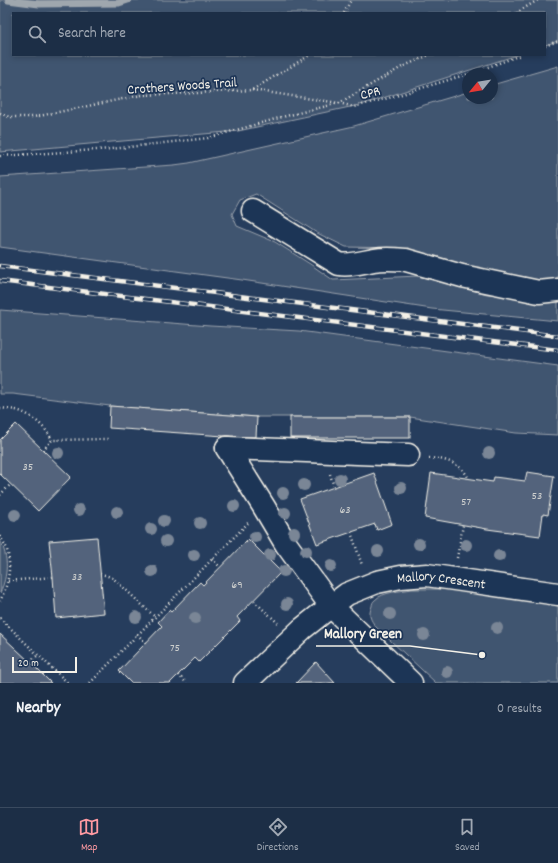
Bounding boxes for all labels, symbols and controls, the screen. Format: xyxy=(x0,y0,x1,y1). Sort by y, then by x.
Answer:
search box xyxy=(12,12,546,56)
icon: search xyxy=(26,23,48,45)
text: Search here xyxy=(58,23,126,45)
north arrow xyxy=(462,68,498,104)
street label: Crothers Woods Trail xyxy=(127,73,238,101)
street label: CPR xyxy=(358,82,383,106)
house number: 35 xyxy=(23,459,33,476)
house number: 53 xyxy=(532,488,542,505)
house number: 57 xyxy=(461,494,471,511)
house number: 63 xyxy=(339,502,351,519)
street label: Mallory Crescent xyxy=(396,567,487,595)
house number: 33 xyxy=(72,569,82,586)
house number: 69 xyxy=(231,577,243,594)
callout: Mallory Green xyxy=(316,619,410,646)
text: Mallory Green xyxy=(324,624,402,646)
house number: 75 xyxy=(170,640,180,657)
scale bar xyxy=(12,655,77,674)
text: 20 m xyxy=(18,656,39,672)
text: Nearby xyxy=(16,697,60,721)
text: 0 results xyxy=(497,700,542,719)
tab: Map xyxy=(78,816,100,856)
tab: Directions xyxy=(257,816,299,856)
tab: Saved xyxy=(455,816,480,856)

